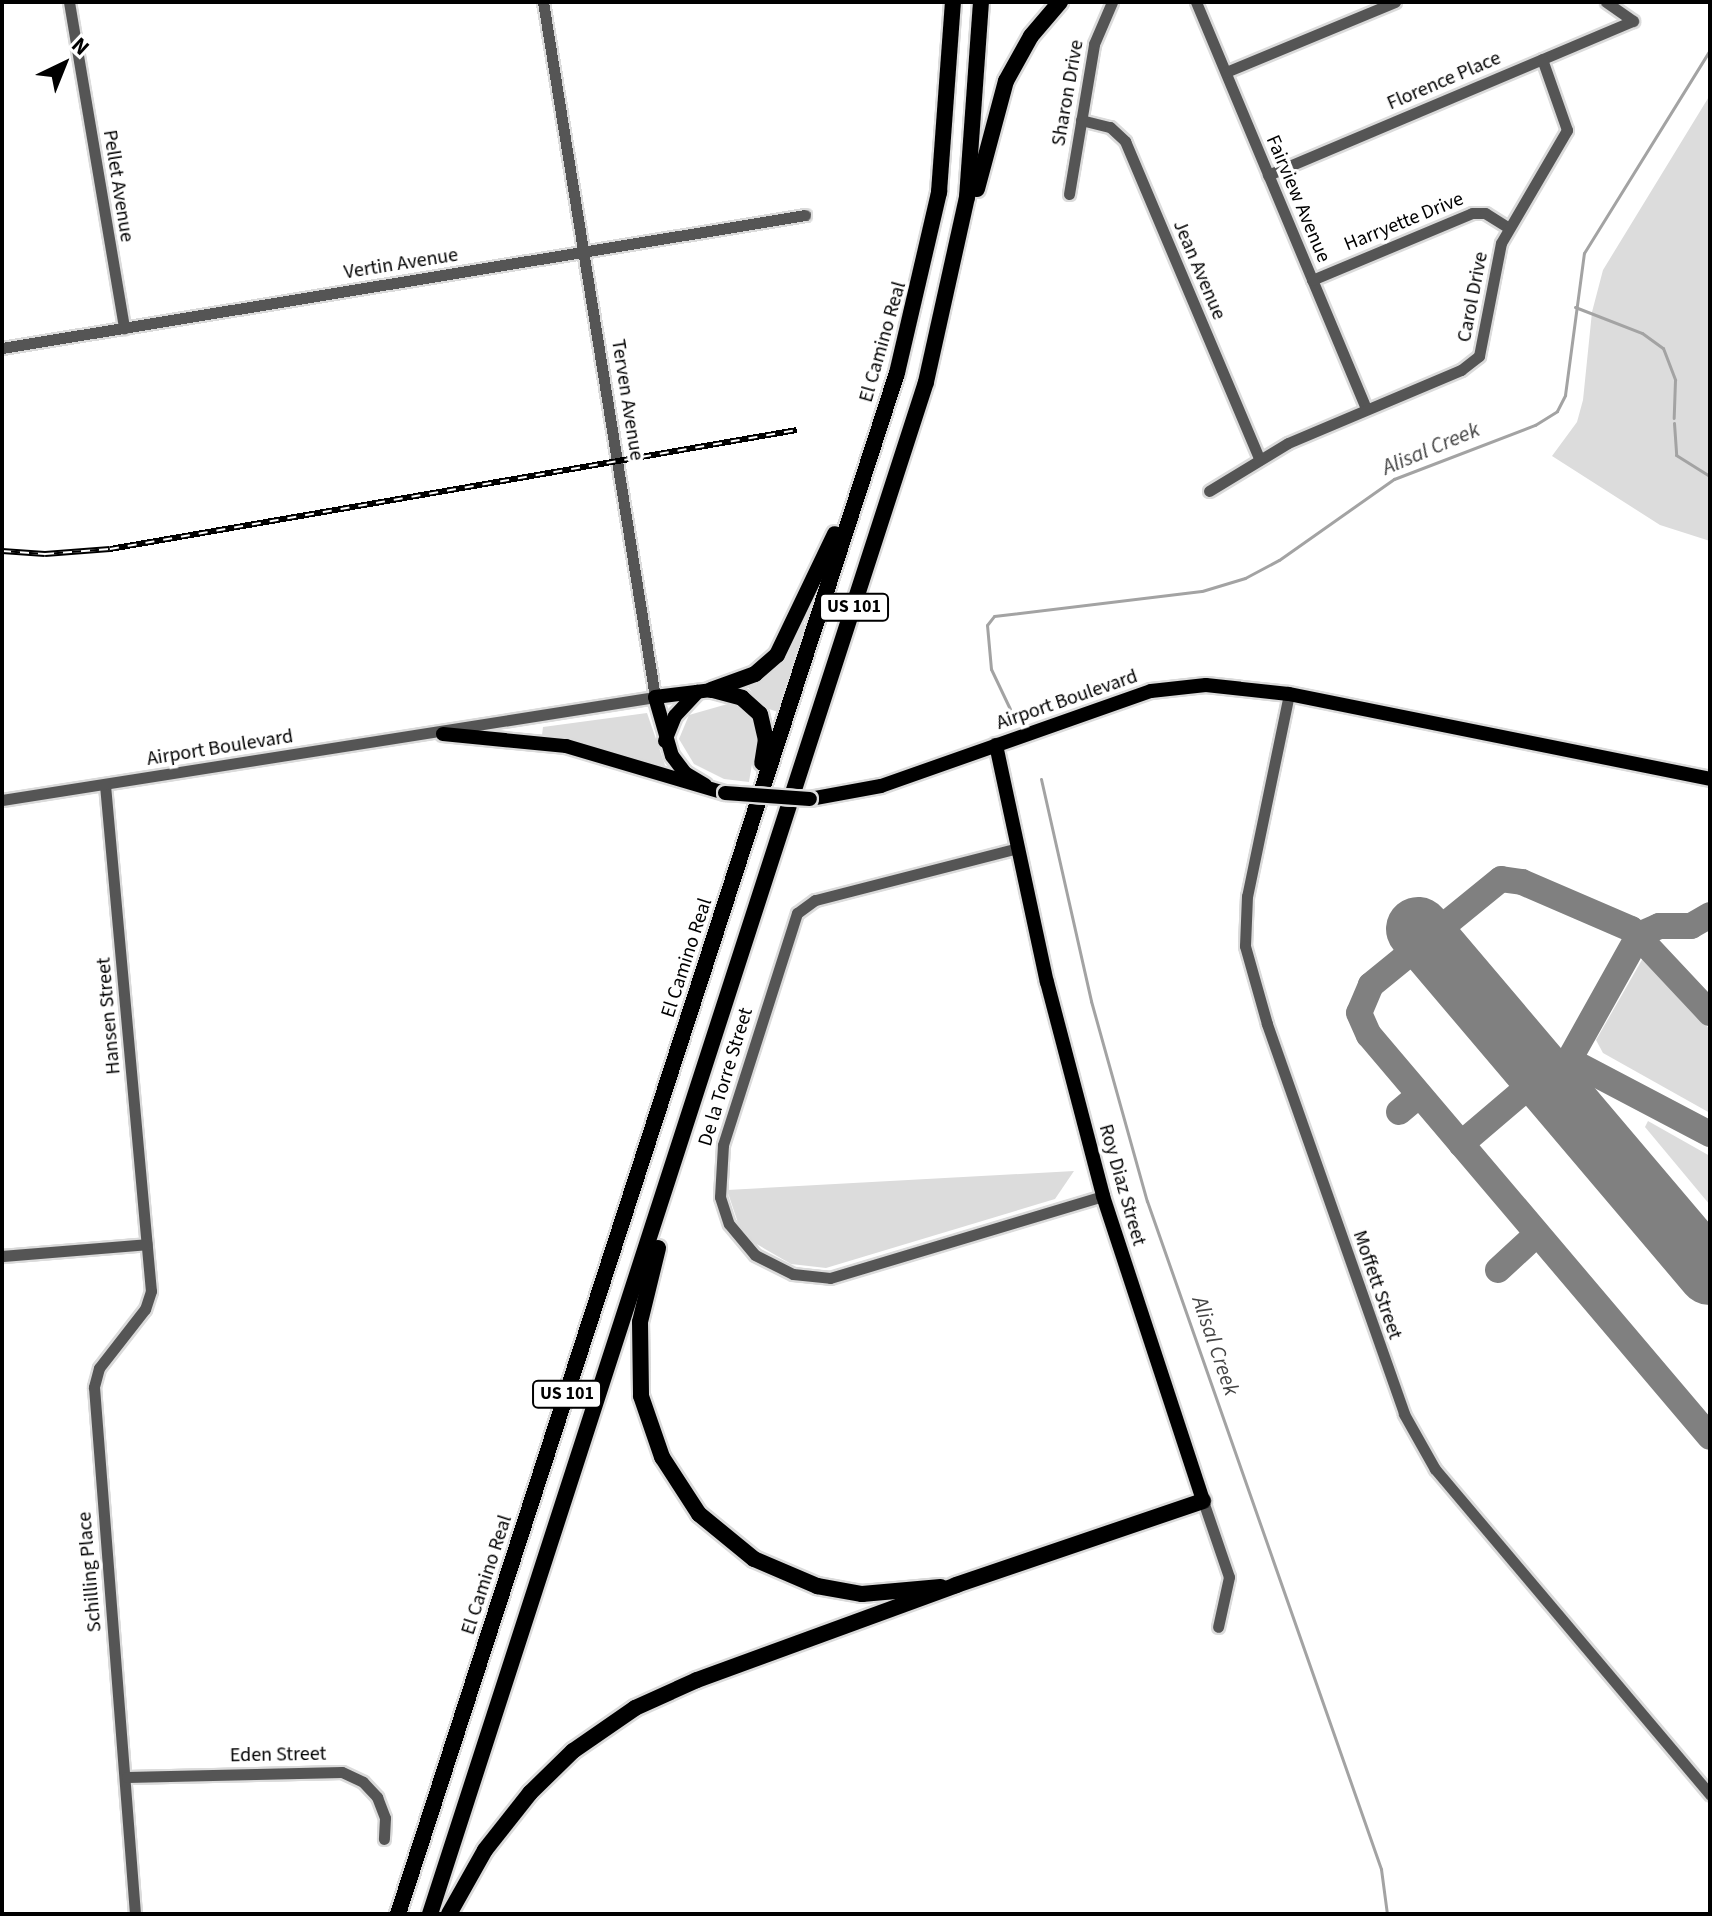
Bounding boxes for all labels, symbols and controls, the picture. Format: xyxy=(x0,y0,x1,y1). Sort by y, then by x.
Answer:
north arrow xyxy=(24,24,104,104)
text: N xyxy=(64,30,97,63)
street label: Sharon Drive xyxy=(1047,38,1089,148)
street label: Florence Place xyxy=(1384,46,1504,116)
street label: Pellet Avenue xyxy=(97,128,139,244)
street label: Fairview Avenue xyxy=(1260,132,1336,266)
street label: Harryette Drive xyxy=(1341,187,1467,257)
street label: Jean Avenue xyxy=(1167,217,1231,323)
street label: Vertin Avenue xyxy=(342,243,460,285)
street label: Carol Drive xyxy=(1452,250,1494,344)
street label: El Camino Real xyxy=(854,279,912,405)
street label: Terven Avenue xyxy=(606,338,648,462)
water label: Alisal Creek xyxy=(1378,417,1484,481)
road number: US 101 xyxy=(818,593,890,621)
street label: Airport Boulevard xyxy=(993,665,1141,735)
street label: Airport Boulevard xyxy=(145,725,295,771)
street label: El Camino Real xyxy=(656,895,718,1021)
street label: Hansen Street xyxy=(92,956,126,1076)
street label: De la Torre Street xyxy=(694,1005,758,1149)
street label: Roy Diaz Street xyxy=(1093,1122,1151,1248)
street label: Moffett Street xyxy=(1347,1227,1407,1343)
water label: Alisal Creek xyxy=(1186,1293,1244,1399)
road number: US 101 xyxy=(531,1380,603,1408)
street label: Schilling Place xyxy=(73,1511,107,1633)
street label: El Camino Real xyxy=(456,1512,518,1638)
street label: Eden Street xyxy=(230,1742,326,1768)

